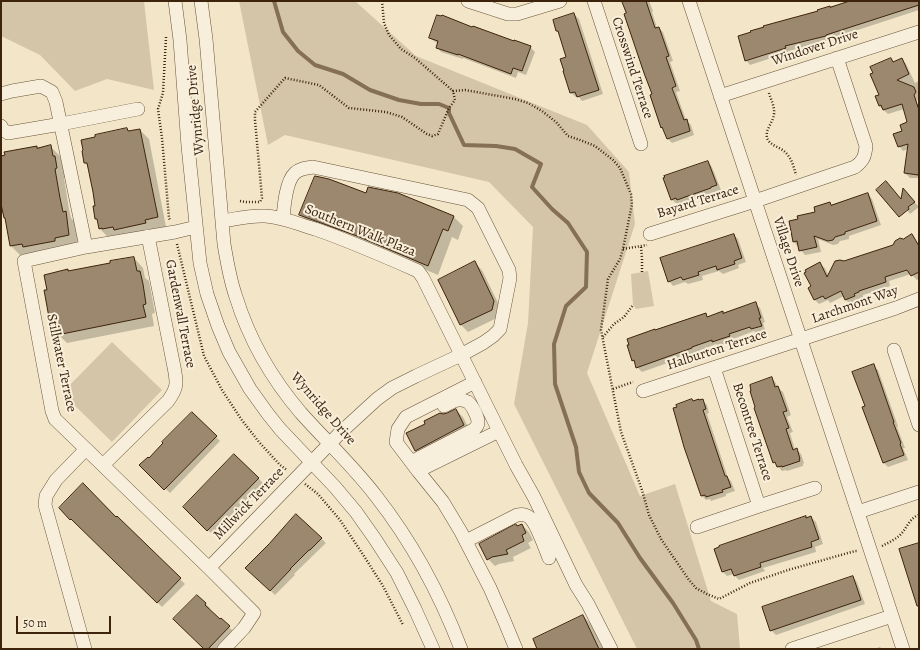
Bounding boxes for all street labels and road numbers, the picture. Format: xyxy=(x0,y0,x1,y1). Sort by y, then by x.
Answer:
street label: Crosswind Terrace xyxy=(608,15,656,121)
street label: Windover Drive xyxy=(770,26,860,70)
street label: Wynridge Drive xyxy=(184,64,208,156)
street label: Bayard Terrace xyxy=(655,182,741,222)
street label: Southern Walk Plaza xyxy=(302,201,418,261)
street label: Village Drive xyxy=(769,215,807,289)
street label: Gardenwall Terrace xyxy=(161,258,199,370)
street label: Larchmont Way xyxy=(810,282,900,328)
street label: Stillwater Terrace xyxy=(42,312,80,414)
street label: Halburton Terrace xyxy=(665,326,769,374)
street label: Wynridge Drive xyxy=(287,369,359,449)
street label: Becontree Terrace xyxy=(728,381,776,483)
street label: Millwick Terrace xyxy=(210,464,288,544)

